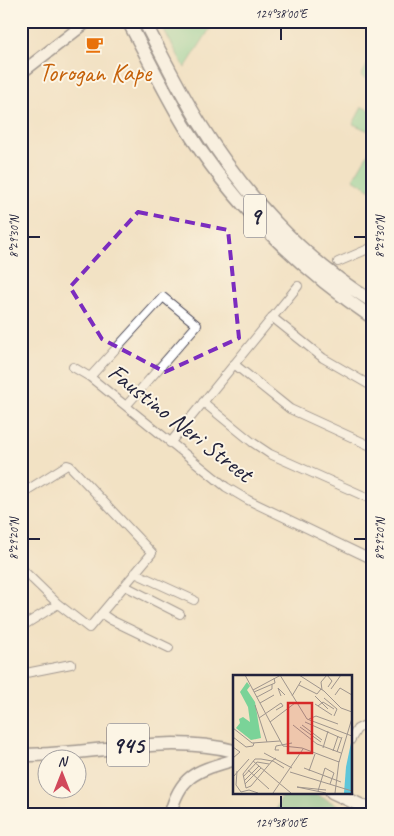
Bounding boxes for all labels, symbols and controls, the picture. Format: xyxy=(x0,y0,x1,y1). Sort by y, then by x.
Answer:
text: 124°38'00"E xyxy=(255,6,309,22)
cafe icon: Torogan Kape xyxy=(85,35,105,55)
place label: Torogan Kape xyxy=(39,57,153,89)
road number: 9 xyxy=(244,195,266,238)
text: 8°29'30"N xyxy=(6,214,22,258)
text: 8°29'30"N xyxy=(372,214,388,258)
street label: Faustino Neri Street xyxy=(102,356,261,491)
text: 8°29'20"N xyxy=(6,516,22,560)
text: 8°29'20"N xyxy=(372,516,388,560)
inset map xyxy=(233,675,352,794)
road number: 945 xyxy=(107,724,149,766)
north arrow xyxy=(38,748,88,798)
text: N xyxy=(58,753,69,770)
text: 124°38'00"E xyxy=(255,815,309,831)

